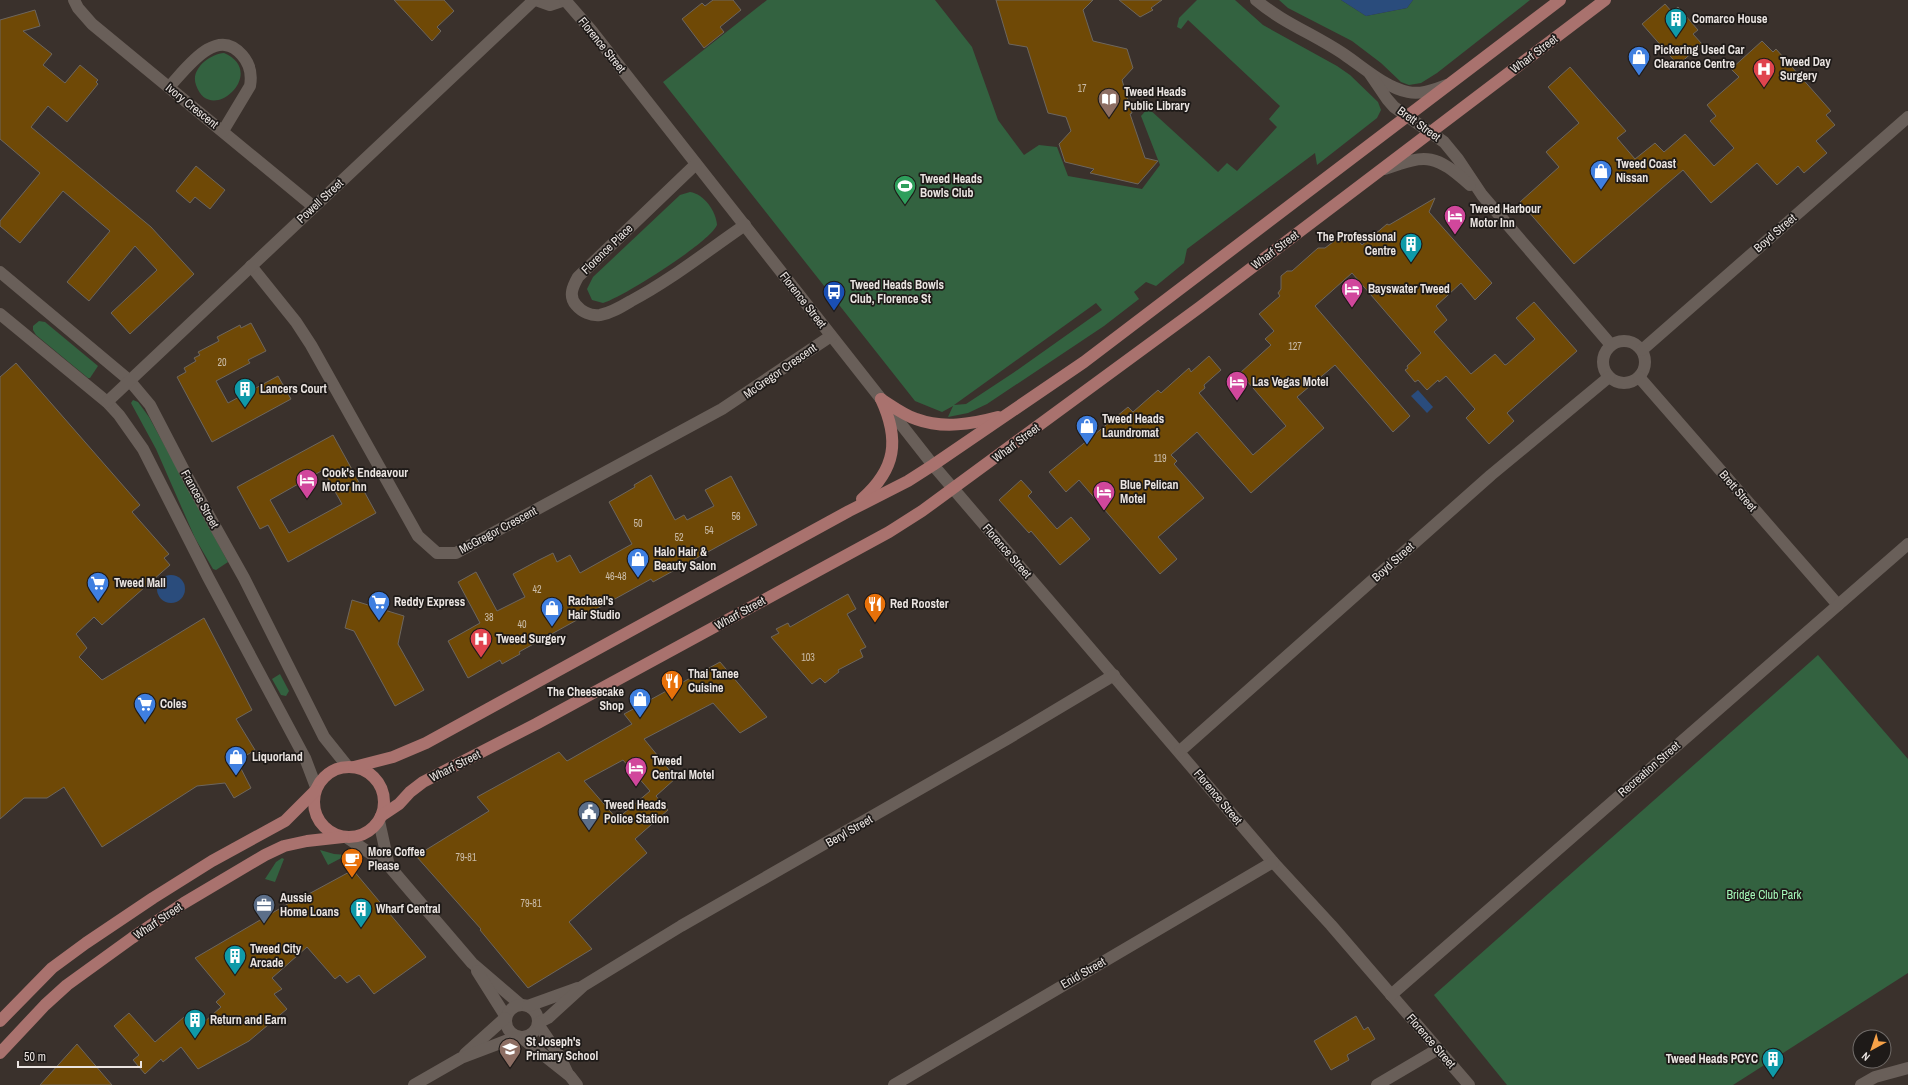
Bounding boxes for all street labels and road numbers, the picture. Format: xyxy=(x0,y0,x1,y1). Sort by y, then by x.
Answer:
street label: Florence Street xyxy=(575,14,630,76)
street label: Wharf Street xyxy=(1507,31,1561,77)
street label: Ivory Crescent xyxy=(162,80,222,132)
street label: Brett Street xyxy=(1394,103,1444,145)
street label: Powell Street xyxy=(293,175,347,227)
street label: Boyd Street xyxy=(1750,210,1800,256)
street label: Florence Place xyxy=(578,220,636,278)
street label: Wharf Street xyxy=(1248,227,1302,273)
street label: Florence Street xyxy=(776,269,830,332)
street label: McGregor Crescent xyxy=(740,340,820,402)
street label: Wharf Street xyxy=(989,420,1043,466)
street label: Frances Street xyxy=(177,467,223,531)
street label: Brett Street xyxy=(1716,467,1761,515)
street label: McGregor Crescent xyxy=(456,503,540,557)
street label: Florence Street xyxy=(979,520,1035,582)
street label: Boyd Street xyxy=(1369,539,1418,585)
street label: Wharf Street xyxy=(712,592,768,633)
street label: Recreation Street xyxy=(1615,737,1684,800)
street label: Wharf Street xyxy=(427,746,483,786)
street label: Florence Street xyxy=(1190,766,1246,828)
street label: Beryl Street xyxy=(823,811,875,851)
street label: Wharf Street xyxy=(131,899,186,943)
street label: Enid Street xyxy=(1058,954,1109,992)
street label: Florence Street xyxy=(1403,1010,1459,1072)

